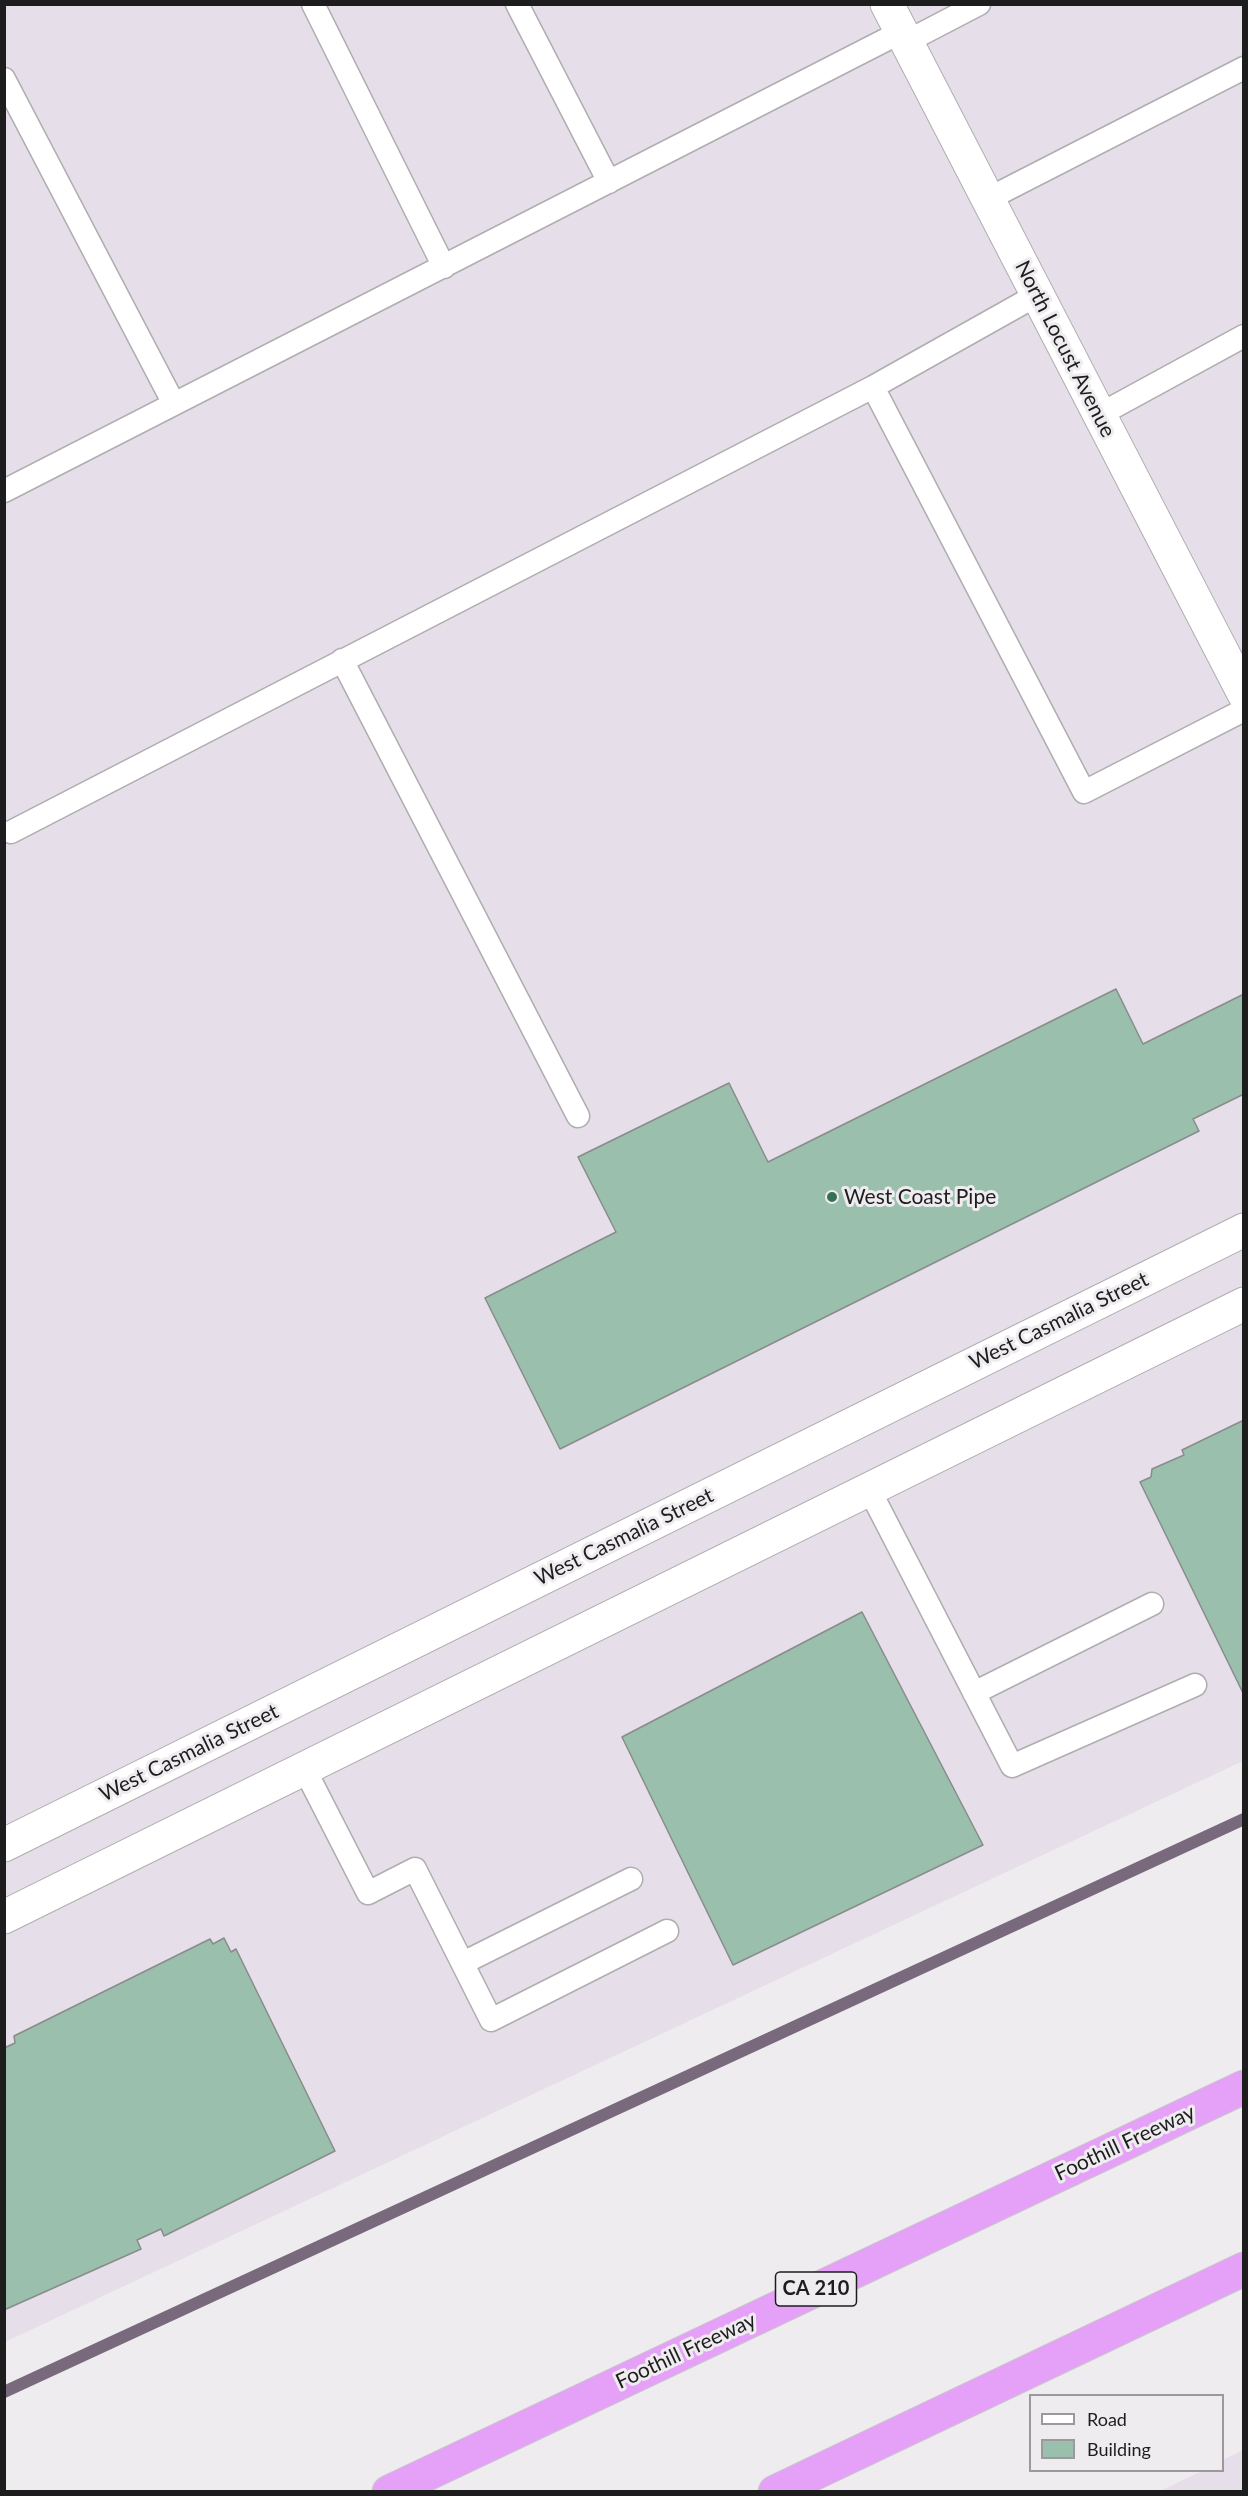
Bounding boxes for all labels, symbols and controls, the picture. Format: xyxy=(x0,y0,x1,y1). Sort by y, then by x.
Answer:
street label: North Locust Avenue xyxy=(1009,256,1121,442)
place label: West Coast Pipe xyxy=(844,1184,996,1210)
marker: West Coast Pipe xyxy=(825,1190,839,1204)
street label: West Casmalia Street xyxy=(965,1267,1153,1375)
street label: West Casmalia Street xyxy=(530,1483,718,1591)
street label: West Casmalia Street xyxy=(95,1699,283,1807)
street label: Foothill Freeway xyxy=(1051,2100,1199,2186)
road number: CA 210 xyxy=(776,2272,856,2306)
street label: Foothill Freeway xyxy=(612,2308,760,2394)
legend xyxy=(1029,2394,1224,2472)
text: Road xyxy=(1087,2408,1127,2430)
text: Building xyxy=(1087,2438,1151,2460)

